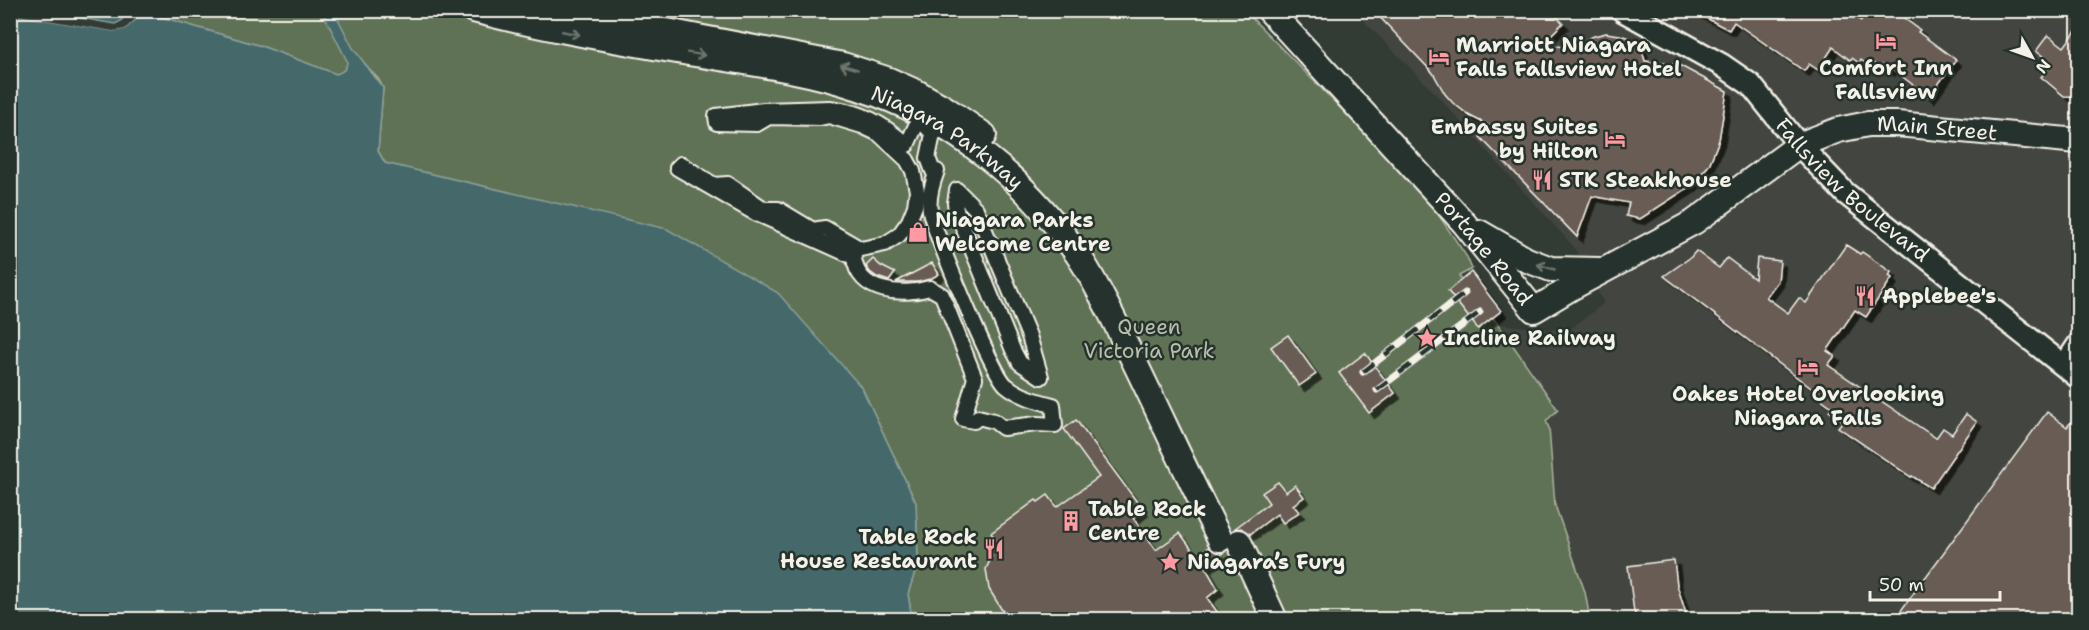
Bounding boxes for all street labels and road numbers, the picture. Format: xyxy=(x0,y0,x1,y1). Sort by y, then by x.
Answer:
street label: Niagara Parkway xyxy=(867,79,1030,196)
street label: Main Street xyxy=(1877,110,1999,147)
street label: Fallsview Boulevard xyxy=(1769,112,1935,268)
street label: Portage Road xyxy=(1428,186,1539,311)

